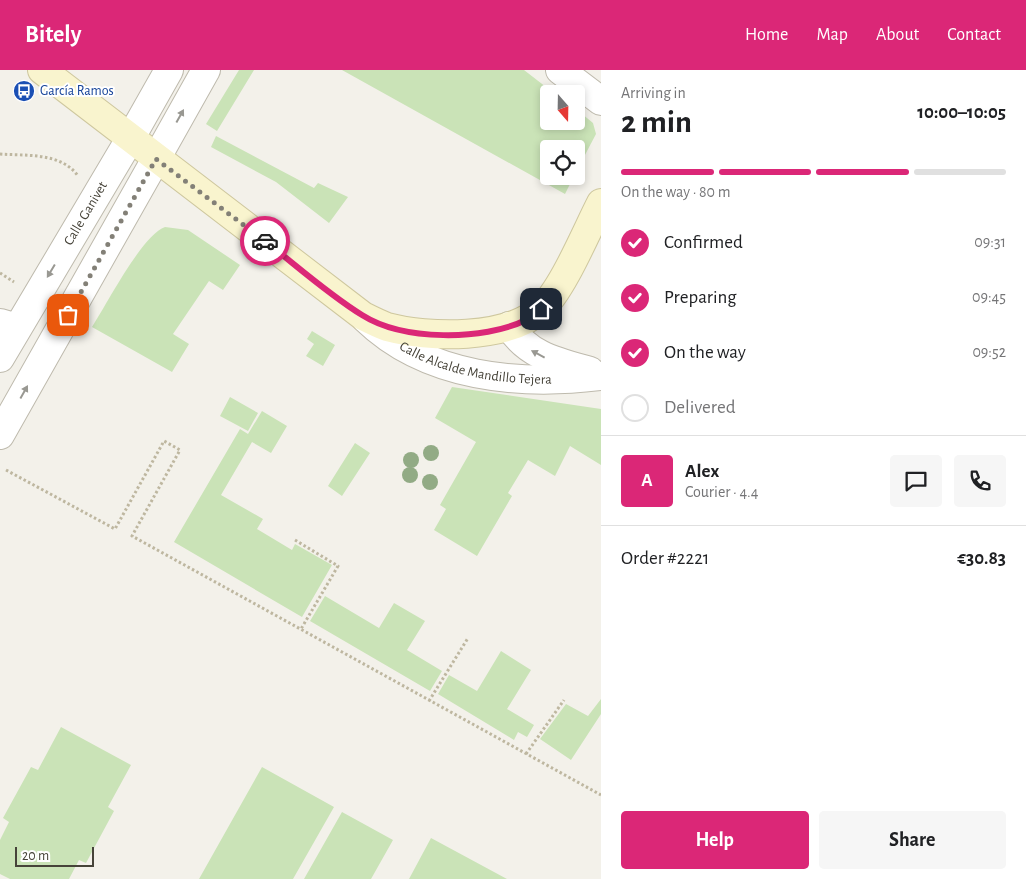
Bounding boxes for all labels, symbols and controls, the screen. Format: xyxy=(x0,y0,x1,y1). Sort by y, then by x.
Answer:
text: Bitely xyxy=(25,23,81,47)
text: Home xyxy=(745,26,788,44)
text: Map xyxy=(816,26,848,44)
text: About xyxy=(876,26,919,44)
text: Contact xyxy=(947,26,1001,44)
bus stop icon: García Ramos xyxy=(12,79,36,103)
place label: García Ramos xyxy=(40,84,114,98)
north arrow xyxy=(540,85,585,130)
map controls xyxy=(540,85,585,185)
text: Arriving in xyxy=(621,85,686,101)
text: 10:00–10:05 xyxy=(917,103,1006,122)
text: 2 min xyxy=(621,106,692,138)
one-way arrow xyxy=(176,109,184,124)
button: locate xyxy=(540,140,585,185)
street label: Calle Ganivet xyxy=(62,179,110,248)
text: On the way · 80 m xyxy=(621,184,730,200)
courier xyxy=(240,216,290,266)
icon: car xyxy=(251,227,279,255)
icon: check xyxy=(621,229,649,257)
text: Confirmed xyxy=(664,233,743,252)
text: 09:31 xyxy=(974,234,1006,250)
one-way arrow xyxy=(46,264,55,277)
icon: check xyxy=(621,284,649,312)
pin xyxy=(520,288,562,330)
text: Preparing xyxy=(664,288,737,307)
text: 09:45 xyxy=(972,289,1006,305)
pin xyxy=(47,294,89,336)
icon: home xyxy=(527,295,555,323)
icon: bag xyxy=(54,301,82,329)
street label: Calle Alcalde Mandillo Tejera xyxy=(397,339,552,387)
icon: check xyxy=(621,339,649,367)
text: On the way xyxy=(664,343,746,362)
text: 09:52 xyxy=(972,344,1006,360)
one-way arrow xyxy=(531,350,545,358)
one-way arrow xyxy=(20,385,28,400)
text: Delivered xyxy=(664,398,736,417)
button: chat xyxy=(890,455,942,507)
button: phone xyxy=(954,455,1006,507)
text: Alex xyxy=(685,462,719,481)
text: A xyxy=(641,471,653,490)
text: Courier · 4.4 xyxy=(685,484,758,500)
text: Order #2221 xyxy=(621,549,709,568)
text: €30.83 xyxy=(957,549,1006,568)
button: Help xyxy=(621,811,809,869)
button: Share xyxy=(819,811,1006,869)
scale bar xyxy=(15,844,94,867)
text: 20 m xyxy=(22,849,49,863)

